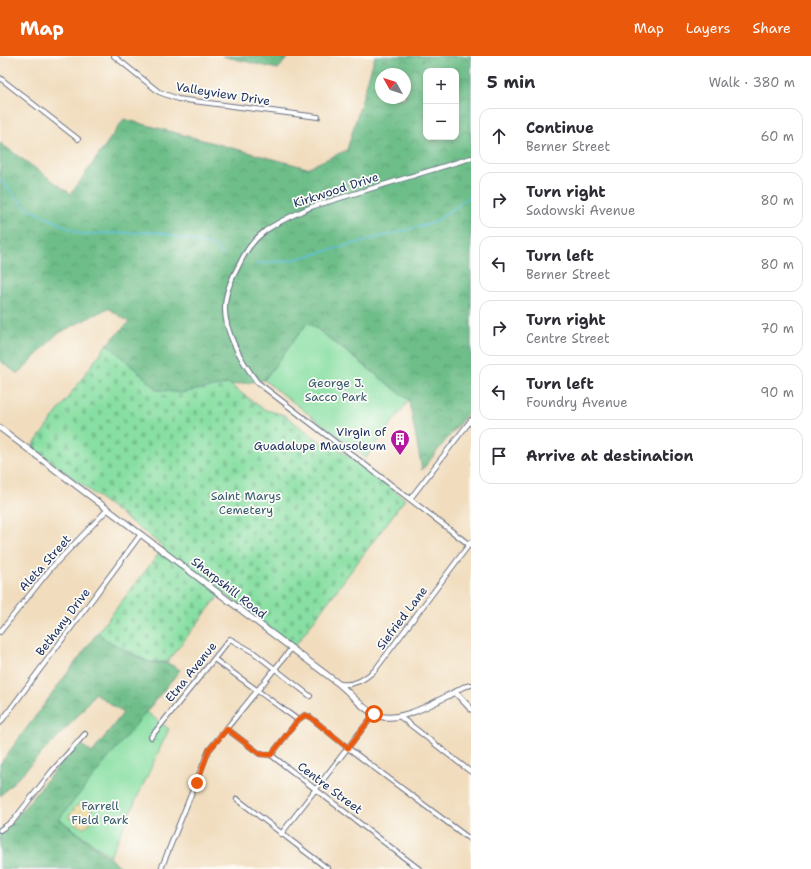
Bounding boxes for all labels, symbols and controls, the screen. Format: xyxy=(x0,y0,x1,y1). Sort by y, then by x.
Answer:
text: Map xyxy=(20,16,64,41)
text: Map xyxy=(634,19,664,37)
text: Layers xyxy=(686,19,730,37)
text: Share xyxy=(752,19,791,37)
north arrow xyxy=(375,68,411,104)
map controls xyxy=(423,68,459,140)
button: + xyxy=(423,68,459,104)
text: 5 min xyxy=(487,71,535,93)
text: Walk · 380 m xyxy=(709,74,795,91)
street label: Valleyview Drive xyxy=(175,79,271,109)
button: − xyxy=(423,104,459,140)
text: Continue xyxy=(526,118,594,138)
icon: ahead xyxy=(488,125,510,147)
text: 60 m xyxy=(761,128,794,145)
text: Berner Street xyxy=(526,138,610,155)
street label: Kirkwood Drive xyxy=(291,169,381,211)
text: Turn right xyxy=(526,182,606,202)
icon: right xyxy=(488,189,510,211)
text: 80 m xyxy=(760,192,794,209)
text: Sadowski Avenue xyxy=(526,202,635,219)
text: Turn left xyxy=(526,246,594,266)
icon: left xyxy=(488,253,510,275)
text: 80 m xyxy=(760,256,794,273)
text: Berner Street xyxy=(526,266,610,283)
text: Turn right xyxy=(526,310,606,330)
icon: right xyxy=(488,317,510,339)
text: 70 m xyxy=(760,320,794,337)
text: Centre Street xyxy=(526,330,610,347)
text: Turn left xyxy=(526,374,594,394)
park label: George J. Sacco Park xyxy=(305,375,367,405)
icon: left xyxy=(488,381,510,403)
text: 90 m xyxy=(760,384,794,401)
text: Foundry Avenue xyxy=(526,394,628,411)
place label: Virgin of Guadalupe Mausoleum xyxy=(254,424,387,454)
building icon: Virgin of Guadalupe Mausoleum xyxy=(389,428,411,456)
icon: arrive xyxy=(488,445,510,467)
text: Arrive at destination xyxy=(526,446,694,466)
park label: Saint Marys Cemetery xyxy=(211,488,281,518)
street label: Aleta Street xyxy=(15,531,75,595)
street label: Sharpshill Road xyxy=(188,554,270,623)
street label: Siefried Lane xyxy=(373,583,431,653)
street label: Bethany Drive xyxy=(32,585,94,659)
street label: Etna Avenue xyxy=(162,638,220,706)
route start xyxy=(365,705,383,723)
street label: Centre Street xyxy=(294,758,366,818)
route end xyxy=(188,774,206,792)
park label: Farrell Field Park xyxy=(71,798,129,828)

